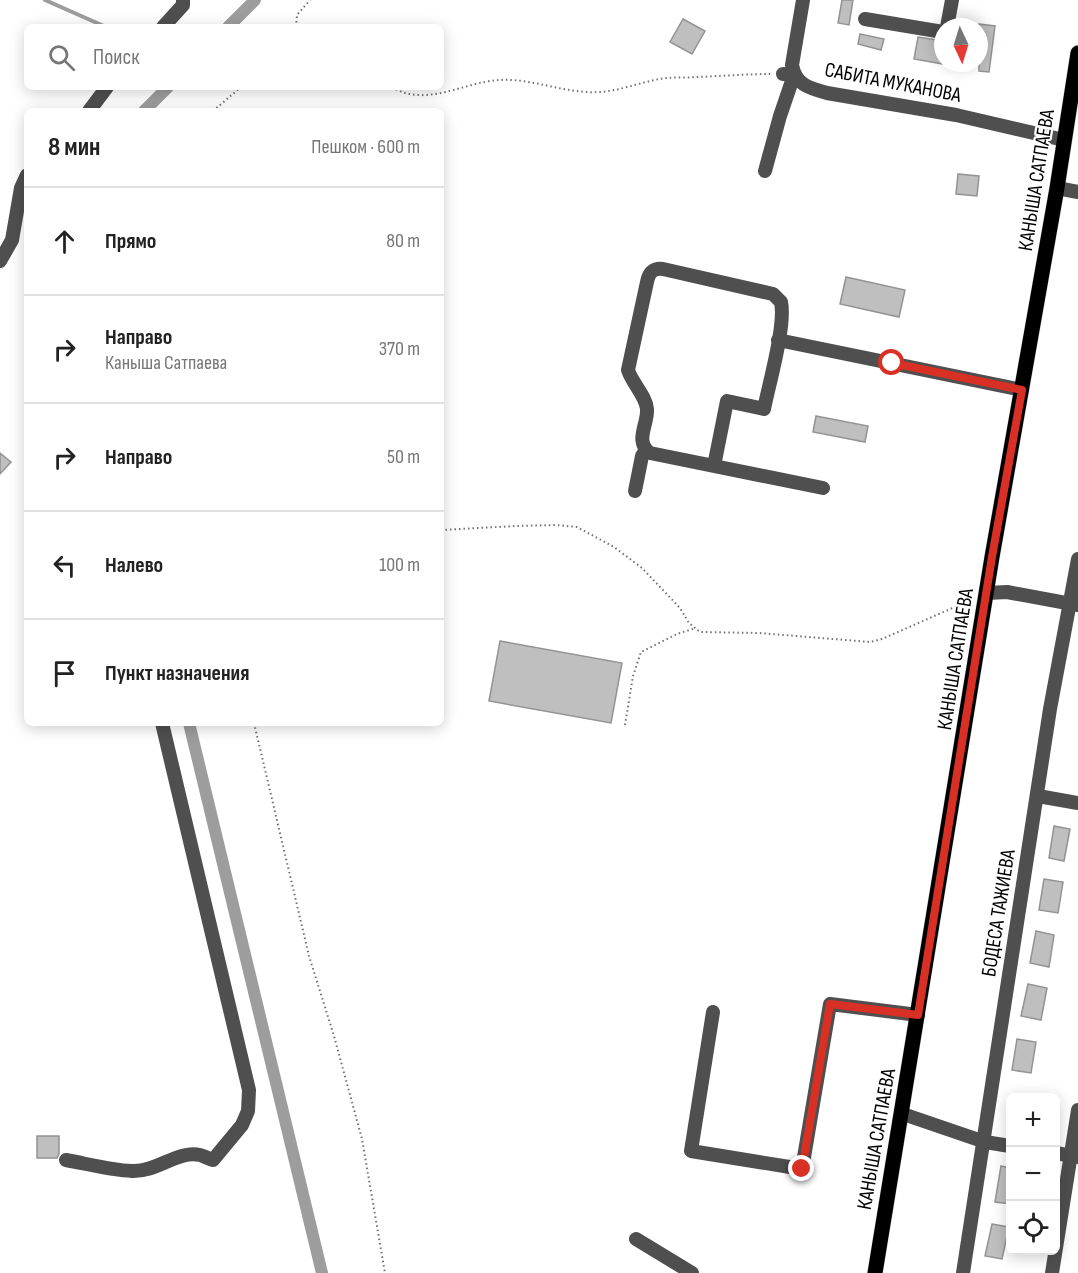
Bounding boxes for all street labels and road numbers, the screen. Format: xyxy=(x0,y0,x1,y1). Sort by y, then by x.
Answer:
street label: САБИТА МУКАНОВА xyxy=(823,57,964,108)
street label: КАНЫША САТПАЕВА xyxy=(1013,107,1060,253)
street label: КАНЫША САТПАЕВА xyxy=(932,586,979,732)
street label: БОДЕСА ТАЖИЕВА xyxy=(976,847,1021,978)
street label: КАНЫША САТПАЕВА xyxy=(852,1066,901,1212)

